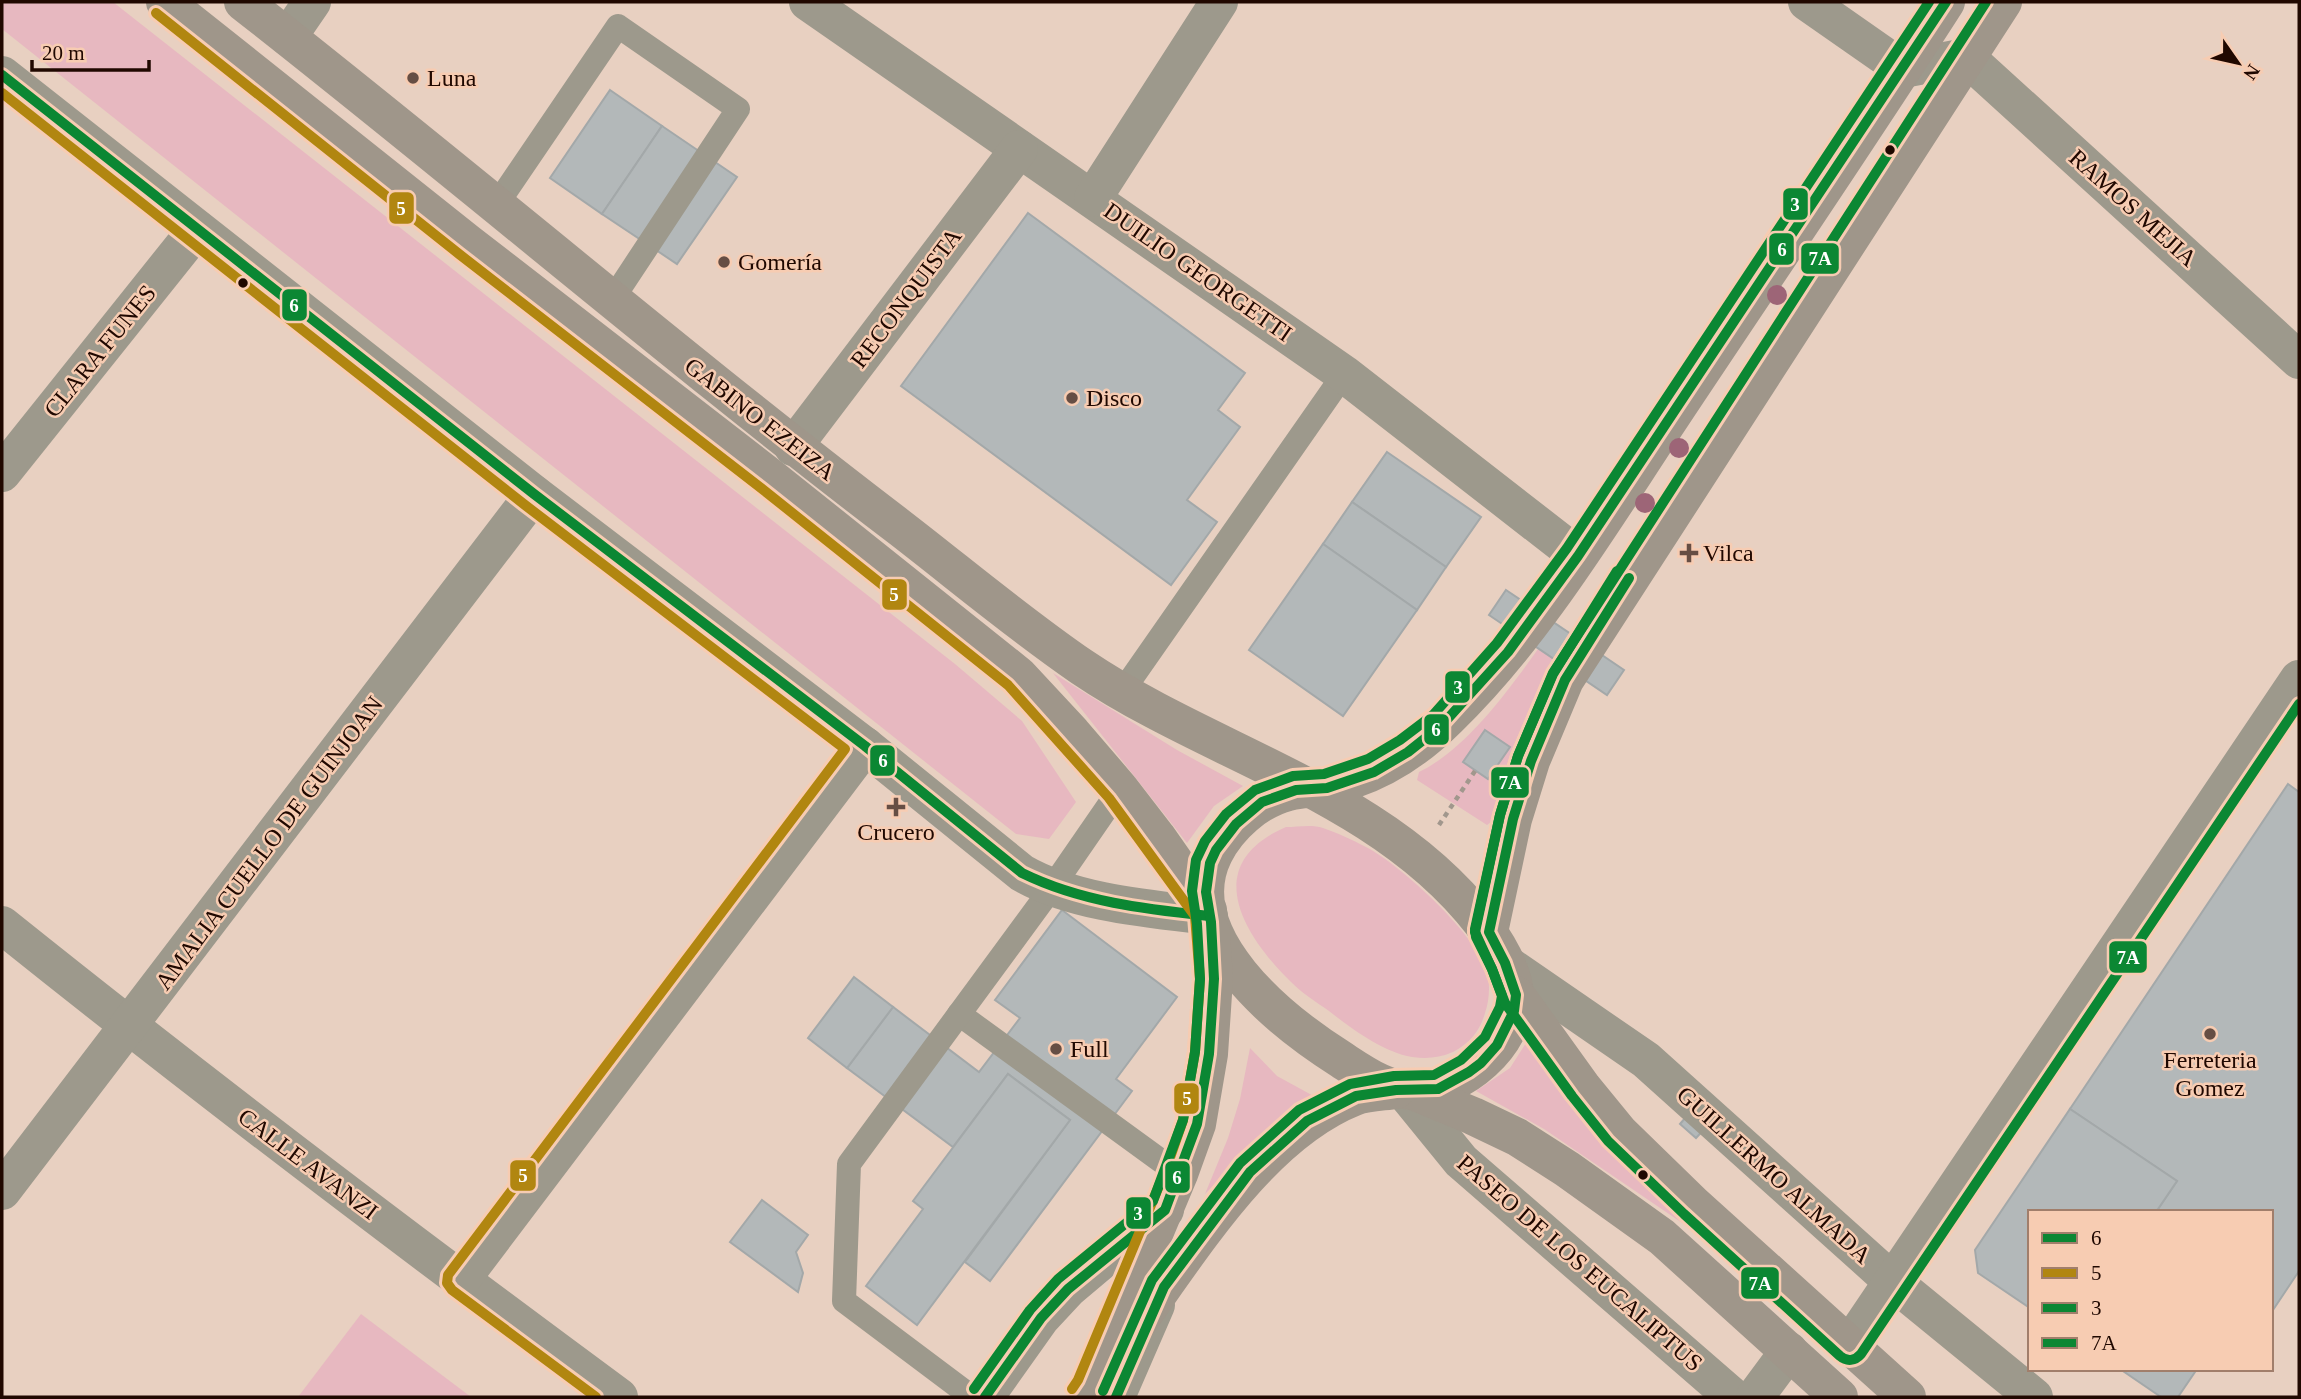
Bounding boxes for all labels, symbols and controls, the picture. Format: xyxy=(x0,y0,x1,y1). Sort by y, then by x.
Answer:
scale bar xyxy=(32,28,149,72)
north arrow xyxy=(2203,28,2273,98)
text: 20 m xyxy=(42,41,85,65)
text: N xyxy=(2239,61,2264,84)
place label: Luna xyxy=(427,65,477,91)
marker: Luna xyxy=(405,70,421,86)
unlabelled marker xyxy=(1883,143,1897,157)
street label: RAMOS MEJIA xyxy=(2064,144,2202,272)
line badge: 3 xyxy=(1782,187,1809,221)
line badge: 5 xyxy=(388,191,415,225)
text: 3 xyxy=(1790,194,1800,215)
street label: DUILIO GEORGETTI xyxy=(1099,197,1297,347)
text: 5 xyxy=(396,198,406,219)
street label: RECONQUISTA xyxy=(845,223,967,373)
line badge: 6 xyxy=(1768,232,1795,266)
text: 6 xyxy=(1777,239,1787,260)
line badge: 7A xyxy=(1800,242,1840,275)
text: 7A xyxy=(1808,248,1832,269)
place label: Gomería xyxy=(738,249,822,275)
marker: Gomería xyxy=(716,254,732,270)
unlabelled marker xyxy=(236,276,250,290)
street label: CLARA FUNES xyxy=(39,280,161,422)
line badge: 6 xyxy=(281,288,308,322)
text: 6 xyxy=(289,295,299,316)
street label: GABINO EZEIZA xyxy=(680,352,841,486)
place label: Disco xyxy=(1086,385,1142,411)
marker: Disco xyxy=(1064,390,1080,406)
place label: Vilca xyxy=(1703,540,1754,566)
marker: Vilca xyxy=(1681,545,1697,561)
line badge: 5 xyxy=(881,578,908,611)
text: 5 xyxy=(889,584,899,605)
line badge: 3 xyxy=(1444,670,1471,704)
text: 3 xyxy=(1453,677,1463,698)
street label: AMALIA CUELLO DE GUINJOAN xyxy=(150,691,388,995)
line badge: 6 xyxy=(1423,713,1450,746)
text: 6 xyxy=(1431,719,1441,740)
line badge: 6 xyxy=(869,744,896,777)
text: 6 xyxy=(878,750,888,771)
line badge: 7A xyxy=(1490,766,1530,799)
text: 7A xyxy=(1498,772,1522,793)
marker: Crucero xyxy=(888,799,904,815)
place label: Crucero xyxy=(857,819,935,845)
line badge: 7A xyxy=(2108,940,2148,974)
text: 7A xyxy=(2116,947,2140,968)
marker: Ferreteria Gomez xyxy=(2202,1026,2218,1042)
place label: Full xyxy=(1070,1036,1109,1062)
marker: Full xyxy=(1048,1041,1064,1057)
place label: Ferreteria Gomez xyxy=(2163,1047,2257,1101)
street label: GUILLERMO ALMADA xyxy=(1672,1081,1877,1269)
line badge: 5 xyxy=(1173,1082,1200,1115)
text: 5 xyxy=(1182,1088,1192,1109)
street label: CALLE AVANZI xyxy=(233,1103,383,1225)
street label: PASEO DE LOS EUCALIPTUS xyxy=(1452,1150,1708,1376)
line badge: 5 xyxy=(509,1159,537,1192)
line badge: 6 xyxy=(1164,1160,1191,1194)
text: 5 xyxy=(518,1165,528,1186)
text: 6 xyxy=(1172,1167,1182,1188)
unlabelled marker xyxy=(1636,1168,1650,1182)
line badge: 3 xyxy=(1125,1196,1152,1230)
text: 3 xyxy=(1133,1203,1143,1224)
legend xyxy=(2028,1210,2273,1371)
text: 6 xyxy=(2091,1226,2102,1250)
text: 5 xyxy=(2091,1261,2102,1285)
line badge: 7A xyxy=(1740,1266,1780,1300)
text: 7A xyxy=(1748,1273,1772,1294)
text: 3 xyxy=(2091,1296,2102,1320)
text: 7A xyxy=(2091,1331,2118,1355)

